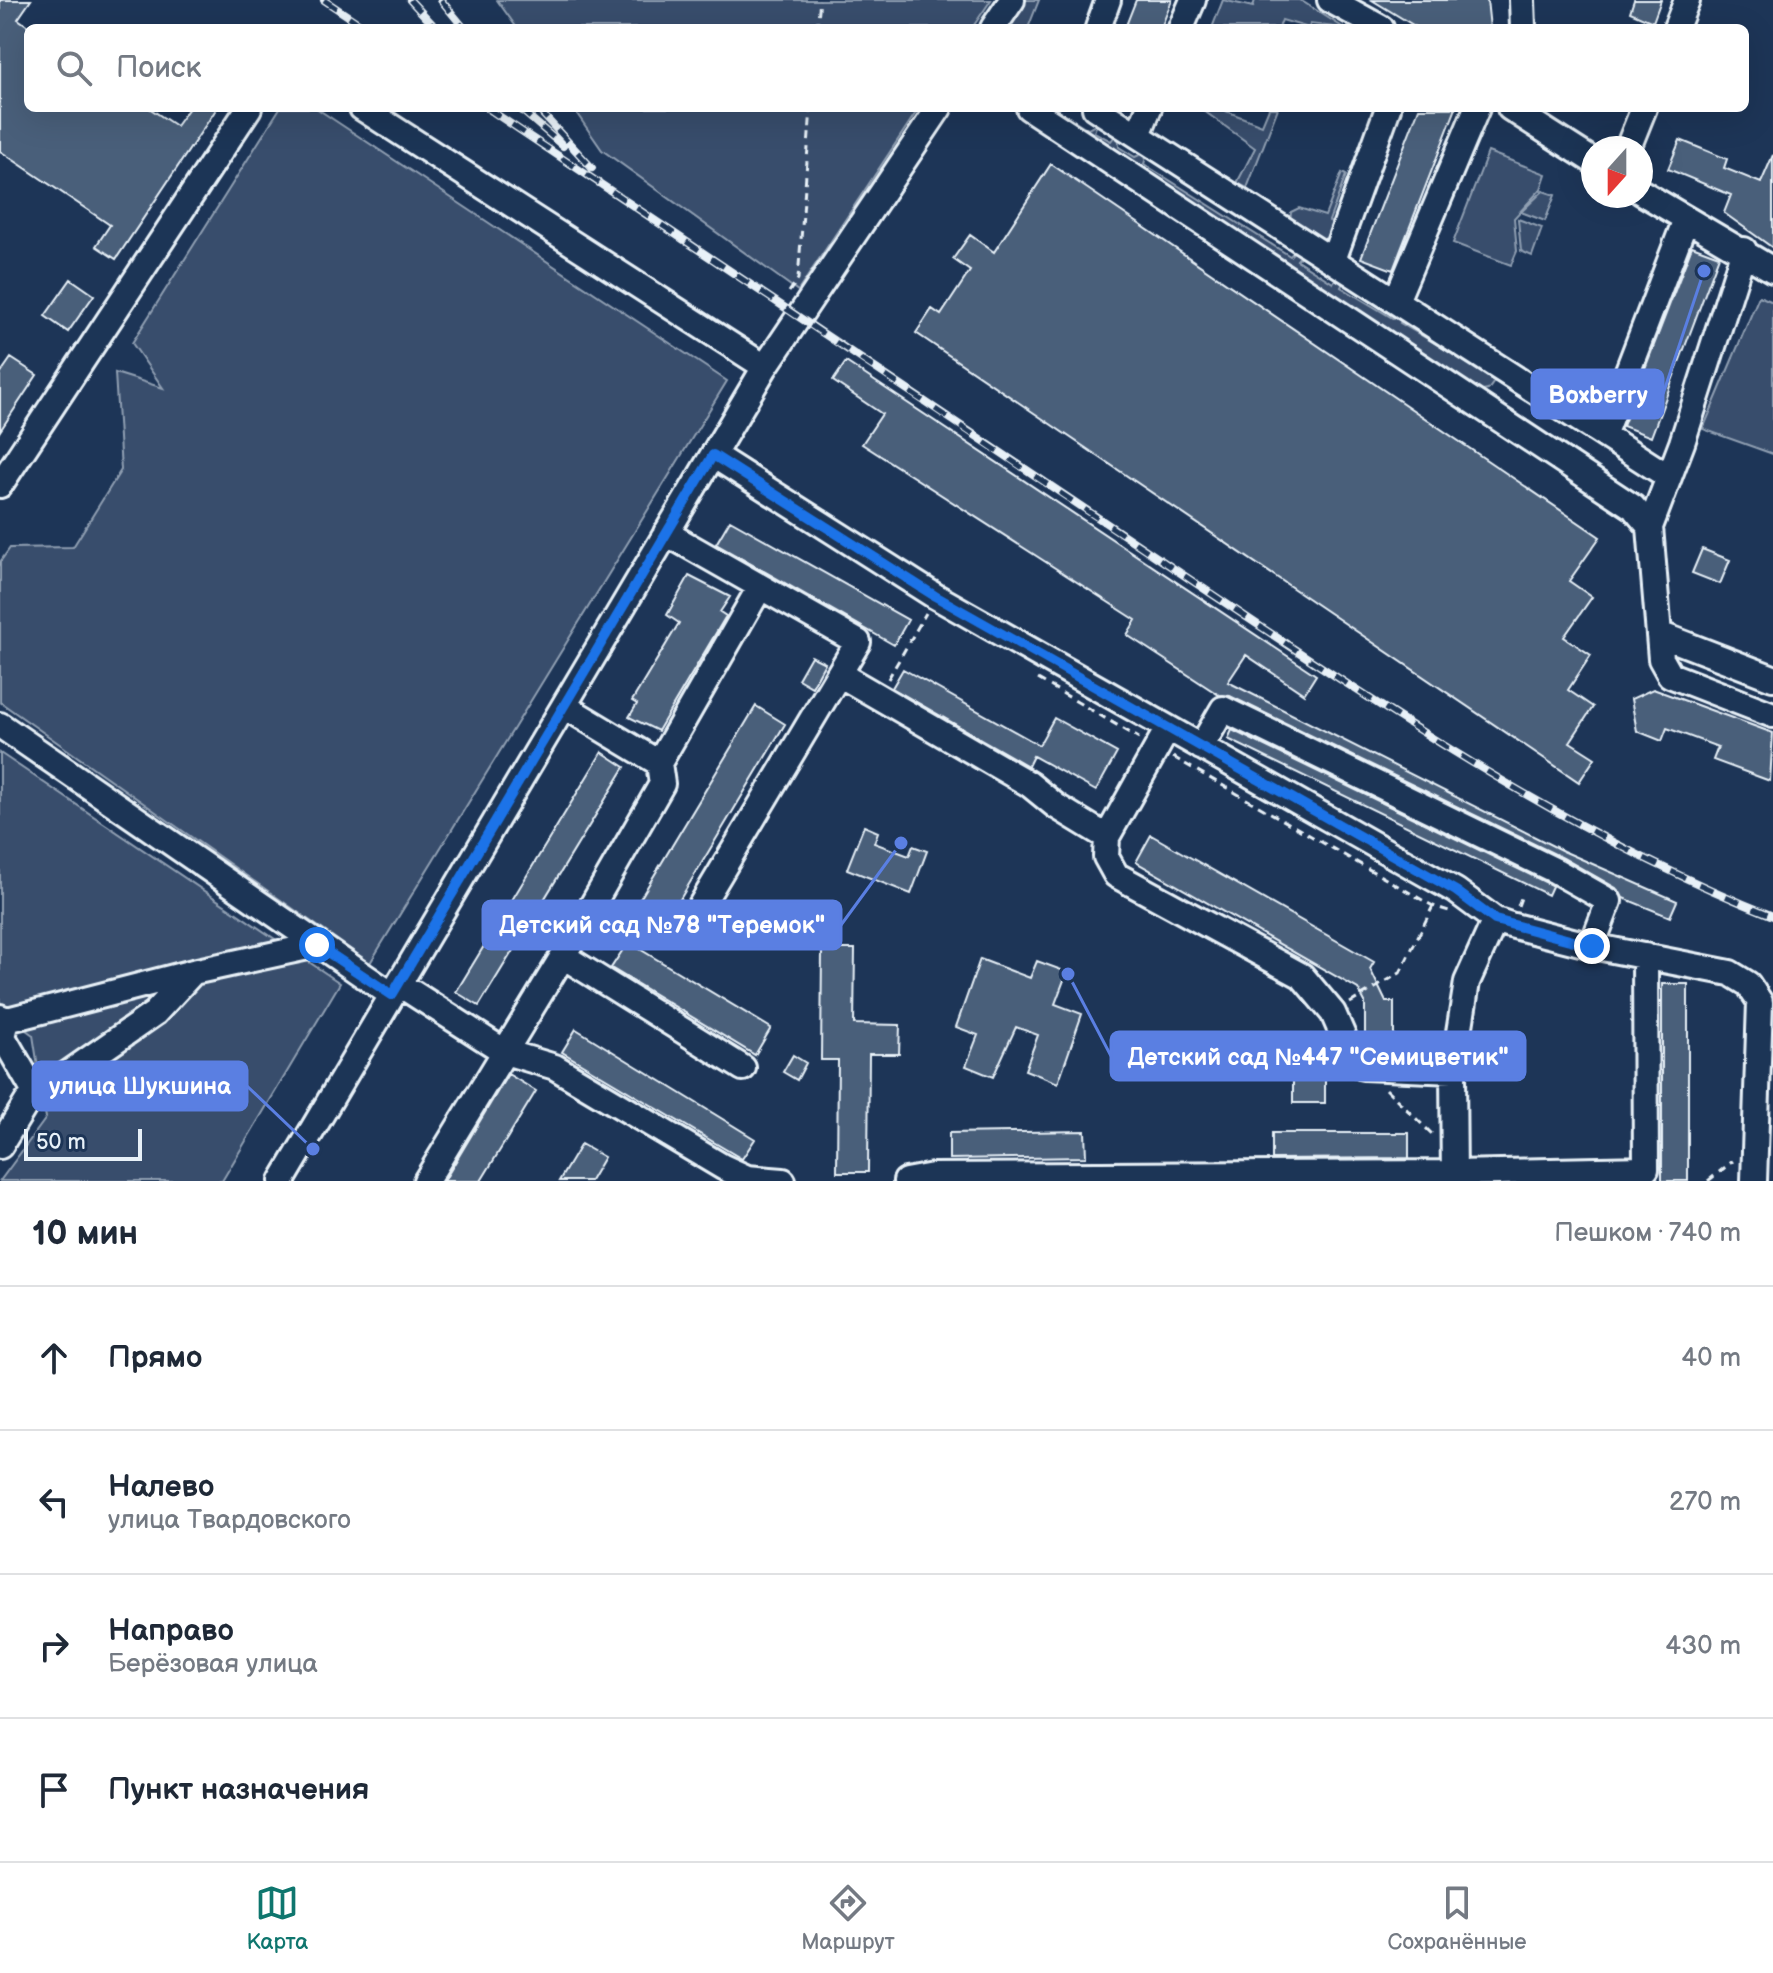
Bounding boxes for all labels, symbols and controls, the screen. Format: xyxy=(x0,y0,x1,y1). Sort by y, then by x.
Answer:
search box xyxy=(24,24,1749,112)
icon: search xyxy=(52,46,96,90)
text: Поиск xyxy=(116,50,202,86)
north arrow xyxy=(1581,136,1653,208)
callout: Boxberry xyxy=(1532,370,1663,418)
text: Boxberry xyxy=(1548,381,1648,410)
callout: Детский сад №78 "Теремок" xyxy=(483,901,841,949)
text: Детский сад №78 "Теремок" xyxy=(499,911,825,940)
route start xyxy=(299,927,335,963)
route end xyxy=(1574,928,1610,964)
callout: Детский сад №447 "Семицветик" xyxy=(1111,1032,1525,1080)
text: Детский сад №447 "Семицветик" xyxy=(1127,1043,1509,1072)
callout: улица Шукшина xyxy=(33,1062,247,1110)
text: улица Шукшина xyxy=(49,1072,232,1101)
scale bar xyxy=(24,1125,142,1161)
text: 50 m xyxy=(36,1129,86,1156)
text: 10 мин xyxy=(32,1213,138,1254)
text: Пешком · 740 m xyxy=(1554,1218,1741,1249)
icon: ahead xyxy=(32,1336,76,1380)
text: Прямо xyxy=(108,1340,202,1376)
text: 40 m xyxy=(1681,1343,1741,1374)
text: Налево xyxy=(108,1469,214,1505)
icon: left xyxy=(32,1480,76,1524)
text: 270 m xyxy=(1669,1487,1741,1518)
text: улица Твардовского xyxy=(108,1505,351,1536)
text: Направо xyxy=(108,1613,234,1649)
icon: right xyxy=(32,1624,76,1668)
text: 430 m xyxy=(1665,1631,1741,1662)
text: Берёзовая улица xyxy=(108,1649,318,1680)
icon: arrive xyxy=(32,1768,76,1812)
text: Пункт назначения xyxy=(108,1772,369,1808)
tab: Карта xyxy=(246,1881,308,1956)
tab: Маршрут xyxy=(801,1881,895,1956)
tab: Сохранённые xyxy=(1388,1881,1527,1956)

